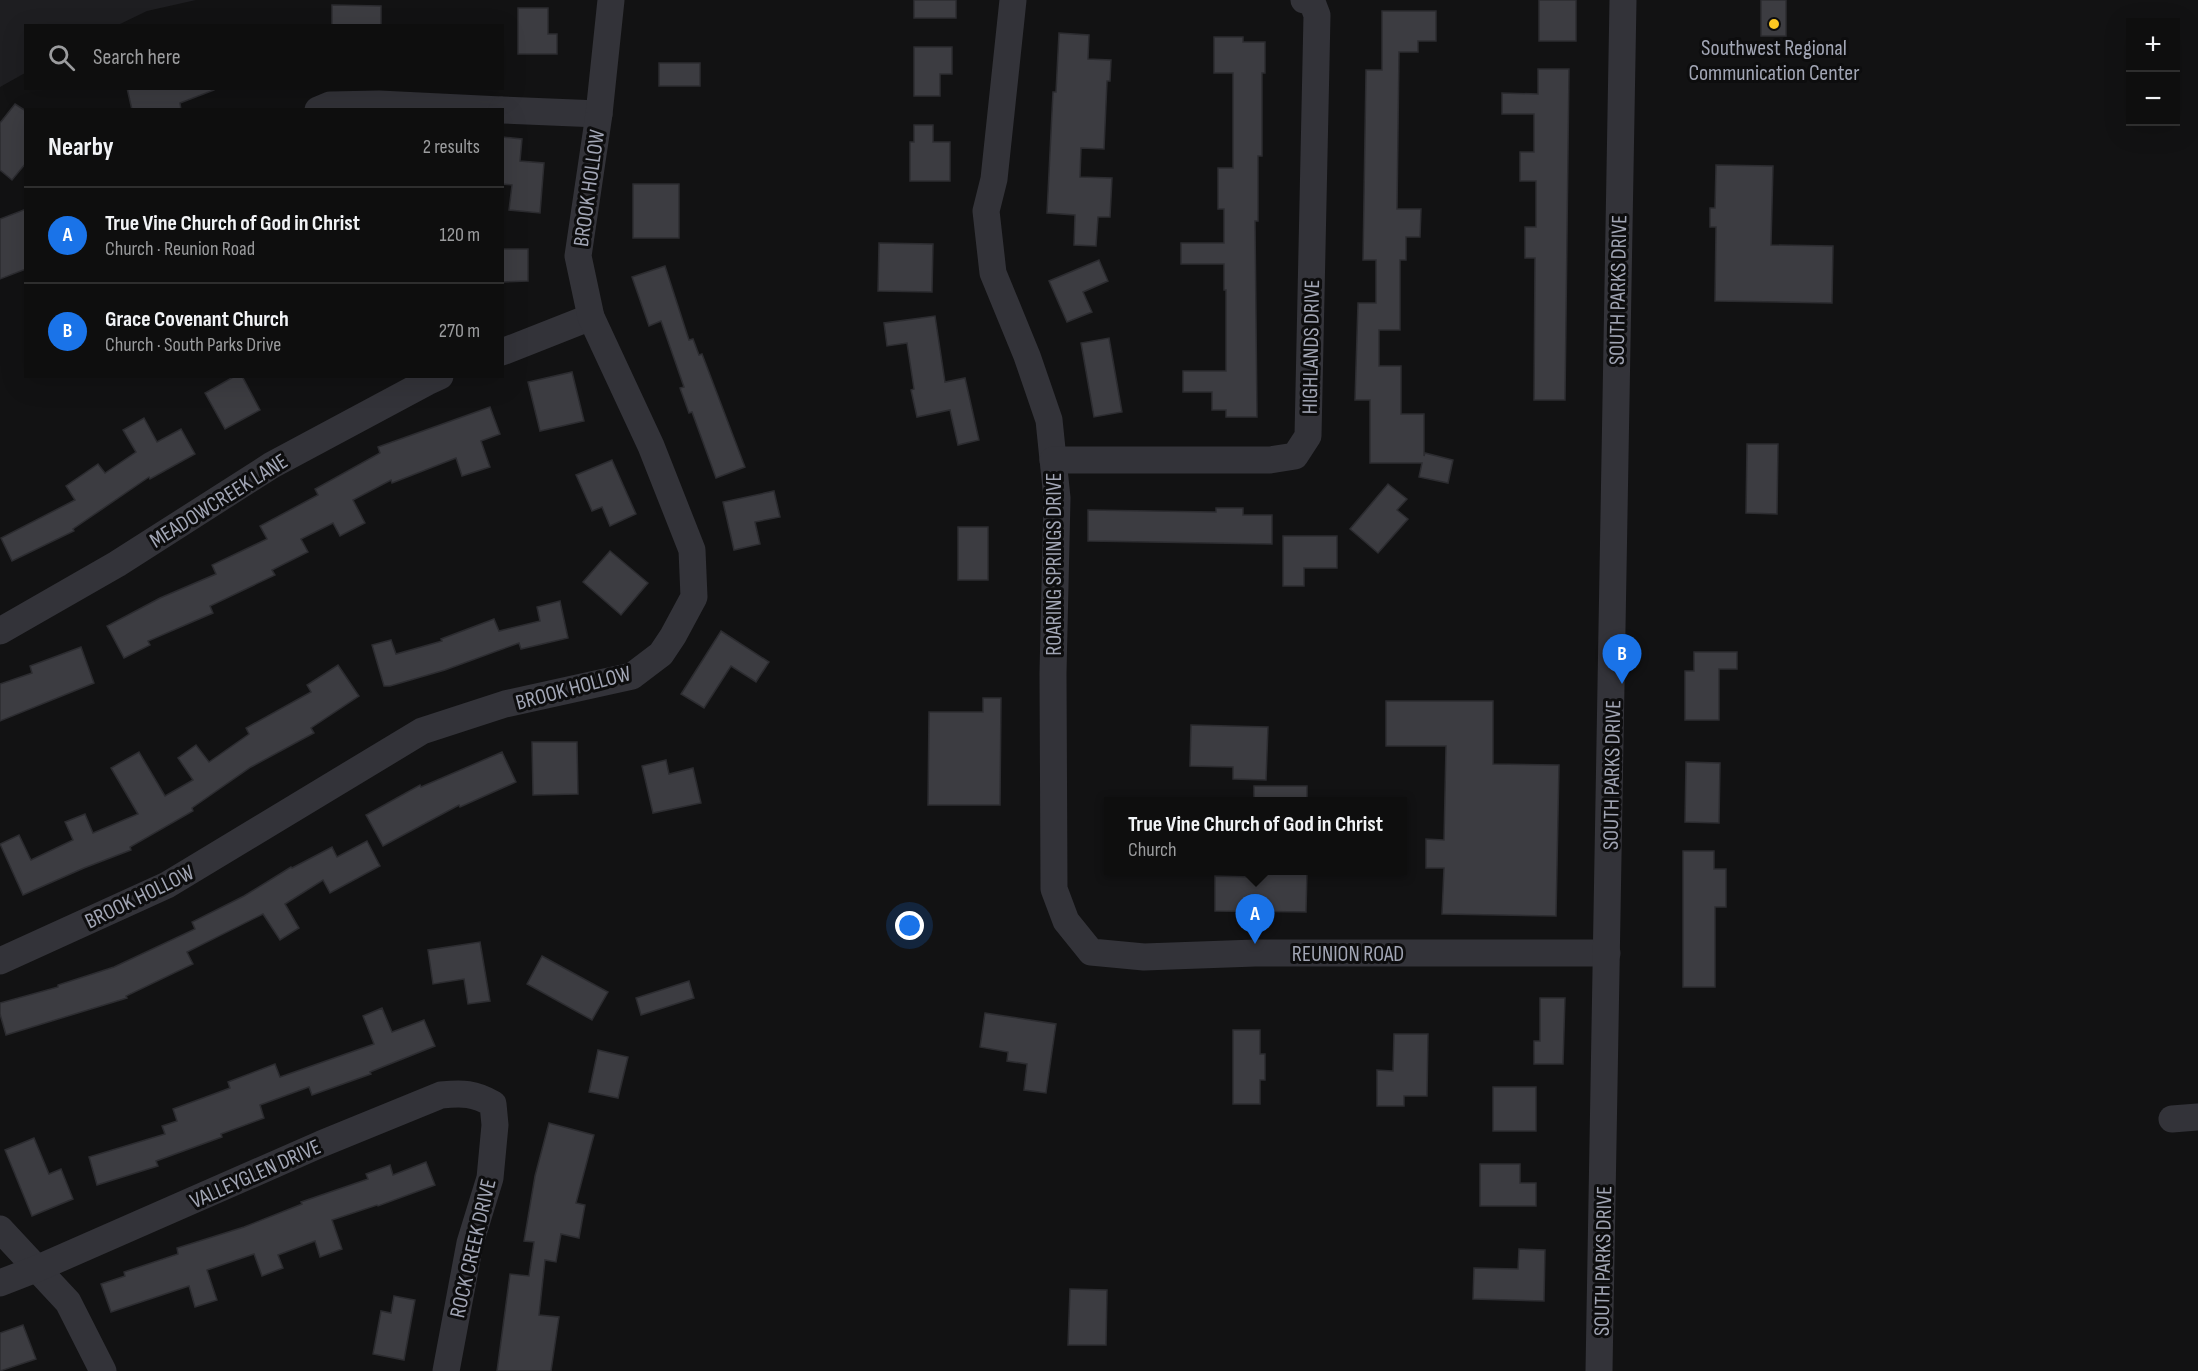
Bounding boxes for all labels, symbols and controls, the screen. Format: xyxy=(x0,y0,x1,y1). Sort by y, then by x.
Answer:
marker: Southwest Regional Communication Center xyxy=(1767,17,1781,31)
map controls xyxy=(2126,18,2180,126)
button: + xyxy=(2126,18,2180,72)
search box xyxy=(24,24,504,90)
place label: Southwest Regional Communication Center xyxy=(1689,35,1859,87)
icon: search xyxy=(45,41,78,74)
text: Search here xyxy=(93,44,180,71)
button: − xyxy=(2126,72,2180,126)
street label: BROOK HOLLOW xyxy=(568,128,611,248)
text: Nearby xyxy=(48,132,114,163)
text: 2 results xyxy=(423,135,480,159)
text: True Vine Church of God in Christ xyxy=(105,210,360,237)
street label: SOUTH PARKS DRIVE xyxy=(1604,215,1633,365)
text: A xyxy=(63,223,72,247)
text: 120 m xyxy=(440,223,480,247)
text: Church · Reunion Road xyxy=(105,237,255,261)
street label: HIGHLANDS DRIVE xyxy=(1297,279,1326,415)
text: Grace Covenant Church xyxy=(105,306,289,333)
text: B xyxy=(63,319,72,343)
text: 270 m xyxy=(439,319,480,343)
text: Church · South Parks Drive xyxy=(105,333,281,357)
street label: MEADOWCREEK LANE xyxy=(145,448,293,554)
street label: ROARING SPRINGS DRIVE xyxy=(1041,472,1068,656)
pin: B xyxy=(1602,634,1642,684)
street label: BROOK HOLLOW xyxy=(513,660,634,717)
street label: SOUTH PARKS DRIVE xyxy=(1598,700,1627,850)
popup xyxy=(1104,797,1407,875)
text: True Vine Church of God in Christ xyxy=(1128,811,1383,838)
text: Church xyxy=(1128,838,1177,862)
street label: BROOK HOLLOW xyxy=(81,859,199,935)
pin: A xyxy=(1236,894,1274,944)
your location xyxy=(895,911,924,940)
street label: REUNION ROAD xyxy=(1292,941,1404,968)
street label: VALLEYGLEN DRIVE xyxy=(186,1134,325,1215)
street label: ROCK CREEK DRIVE xyxy=(444,1176,503,1321)
street label: SOUTH PARKS DRIVE xyxy=(1589,1186,1618,1336)

